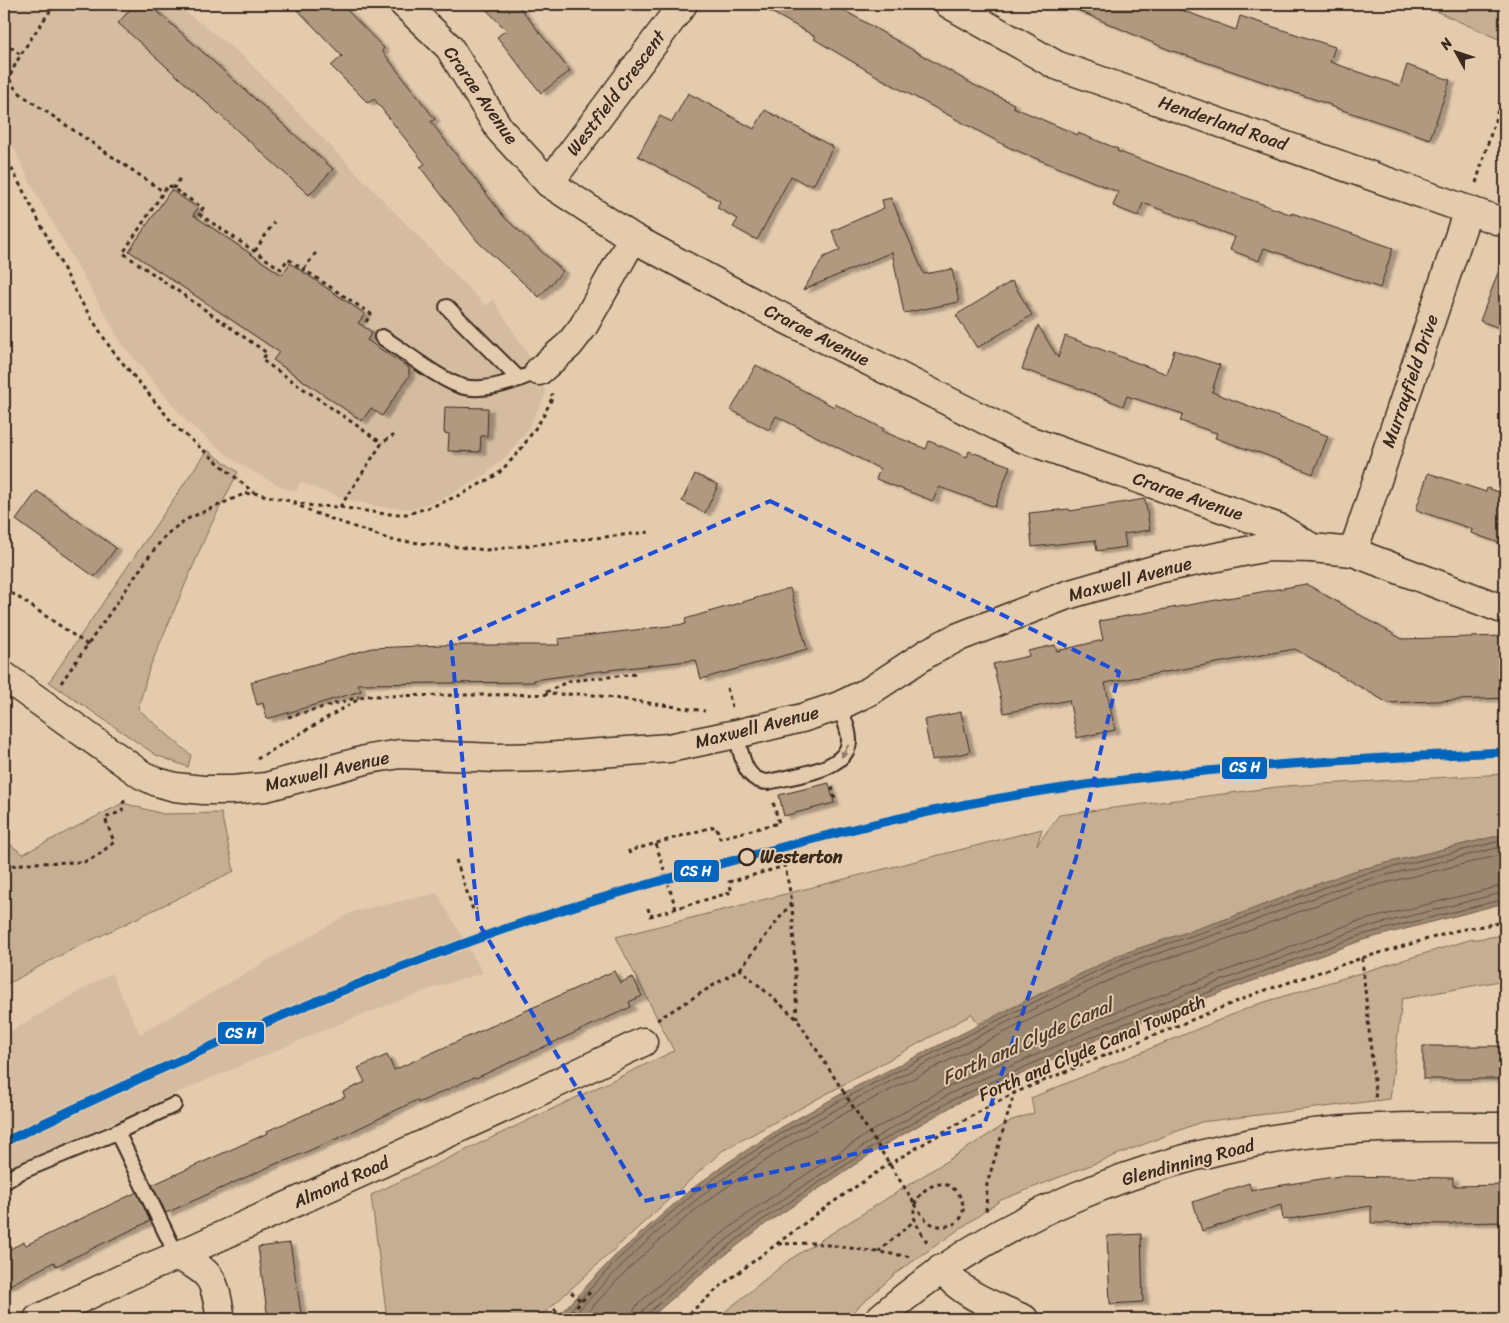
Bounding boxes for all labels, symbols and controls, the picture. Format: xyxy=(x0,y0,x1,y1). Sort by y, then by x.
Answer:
street label: Westfield Crescent xyxy=(558,22,675,163)
north arrow xyxy=(1432,28,1482,78)
text: N xyxy=(1433,32,1459,56)
street label: Crarae Avenue xyxy=(435,39,527,151)
street label: Henderland Road xyxy=(1154,86,1293,161)
street label: Crarae Avenue xyxy=(759,295,876,375)
street label: Murrayfield Drive xyxy=(1372,310,1448,452)
street label: Crarae Avenue xyxy=(1128,462,1248,530)
street label: Maxwell Avenue xyxy=(1064,547,1196,611)
street label: Maxwell Avenue xyxy=(691,696,823,758)
street label: Maxwell Avenue xyxy=(261,741,393,801)
one-way arrow xyxy=(840,745,849,758)
text: CS H xyxy=(1228,755,1261,780)
line badge: CS H xyxy=(1221,756,1268,780)
place label: Westerton xyxy=(760,841,843,873)
marker: Westerton xyxy=(738,848,756,866)
line badge: CS H xyxy=(673,859,720,883)
text: CS H xyxy=(679,859,712,884)
street label: Forth and Clyde Canal Towpath xyxy=(973,986,1211,1110)
water label: Forth and Clyde Canal xyxy=(936,987,1122,1094)
line badge: CS H xyxy=(217,1021,265,1045)
text: CS H xyxy=(224,1021,257,1046)
street label: Glendinning Road xyxy=(1118,1129,1259,1195)
street label: Almond Road xyxy=(287,1146,396,1218)

